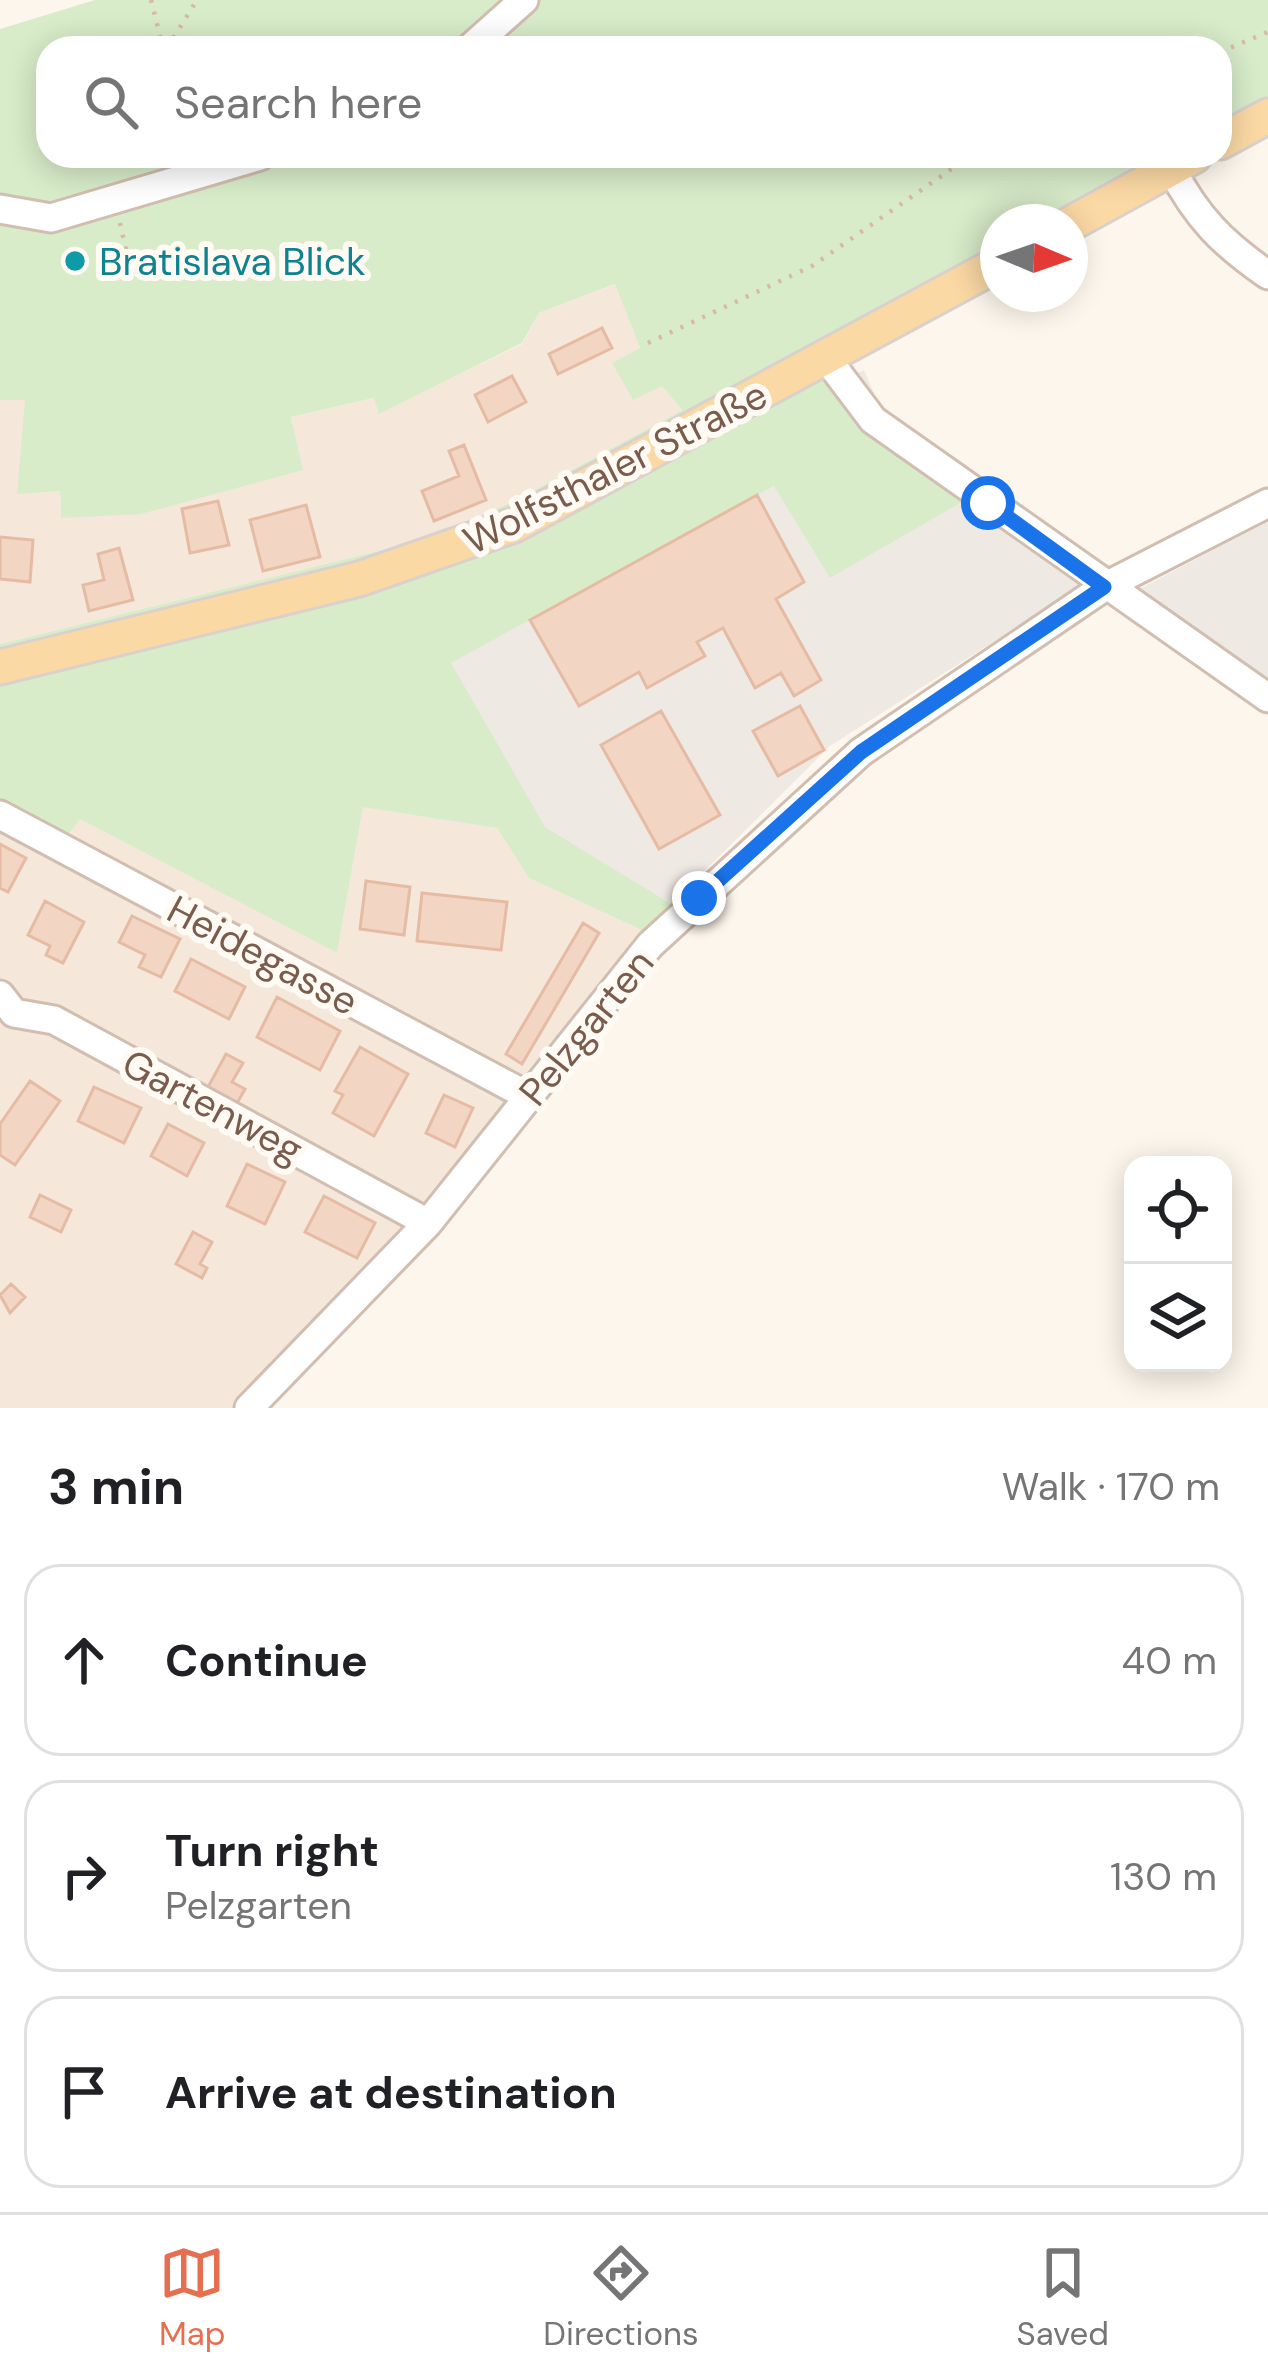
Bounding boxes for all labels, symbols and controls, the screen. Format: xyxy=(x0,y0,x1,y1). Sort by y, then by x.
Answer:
search box xyxy=(36,36,1232,168)
icon: search xyxy=(78,69,144,135)
text: Search here xyxy=(174,73,422,132)
north arrow xyxy=(980,204,1088,312)
place label: Bratislava Blick xyxy=(99,236,366,287)
marker: Bratislava Blick xyxy=(62,248,88,274)
street label: Wolfsthaler Straße xyxy=(455,369,776,566)
route start xyxy=(961,476,1015,530)
route end xyxy=(672,871,726,925)
street label: Heidegasse xyxy=(159,884,367,1027)
street label: Pelzgarten xyxy=(508,939,665,1116)
street label: Gartenweg xyxy=(114,1038,312,1175)
map controls xyxy=(1124,1156,1232,1372)
button: locate xyxy=(1124,1156,1232,1264)
button: layers xyxy=(1124,1264,1232,1372)
text: 3 min xyxy=(48,1453,184,1520)
text: Walk · 170 m xyxy=(1002,1461,1220,1512)
icon: ahead xyxy=(51,1627,117,1693)
text: Continue xyxy=(165,1631,368,1690)
text: 40 m xyxy=(1122,1635,1217,1686)
text: Turn right xyxy=(165,1821,379,1880)
icon: right xyxy=(51,1843,117,1909)
text: 130 m xyxy=(1110,1851,1217,1902)
text: Pelzgarten xyxy=(165,1880,352,1931)
icon: arrive xyxy=(51,2059,117,2125)
text: Arrive at destination xyxy=(165,2063,617,2122)
tab: Map xyxy=(159,2240,225,2355)
tab: Directions xyxy=(543,2240,699,2355)
tab: Saved xyxy=(1017,2240,1109,2355)

